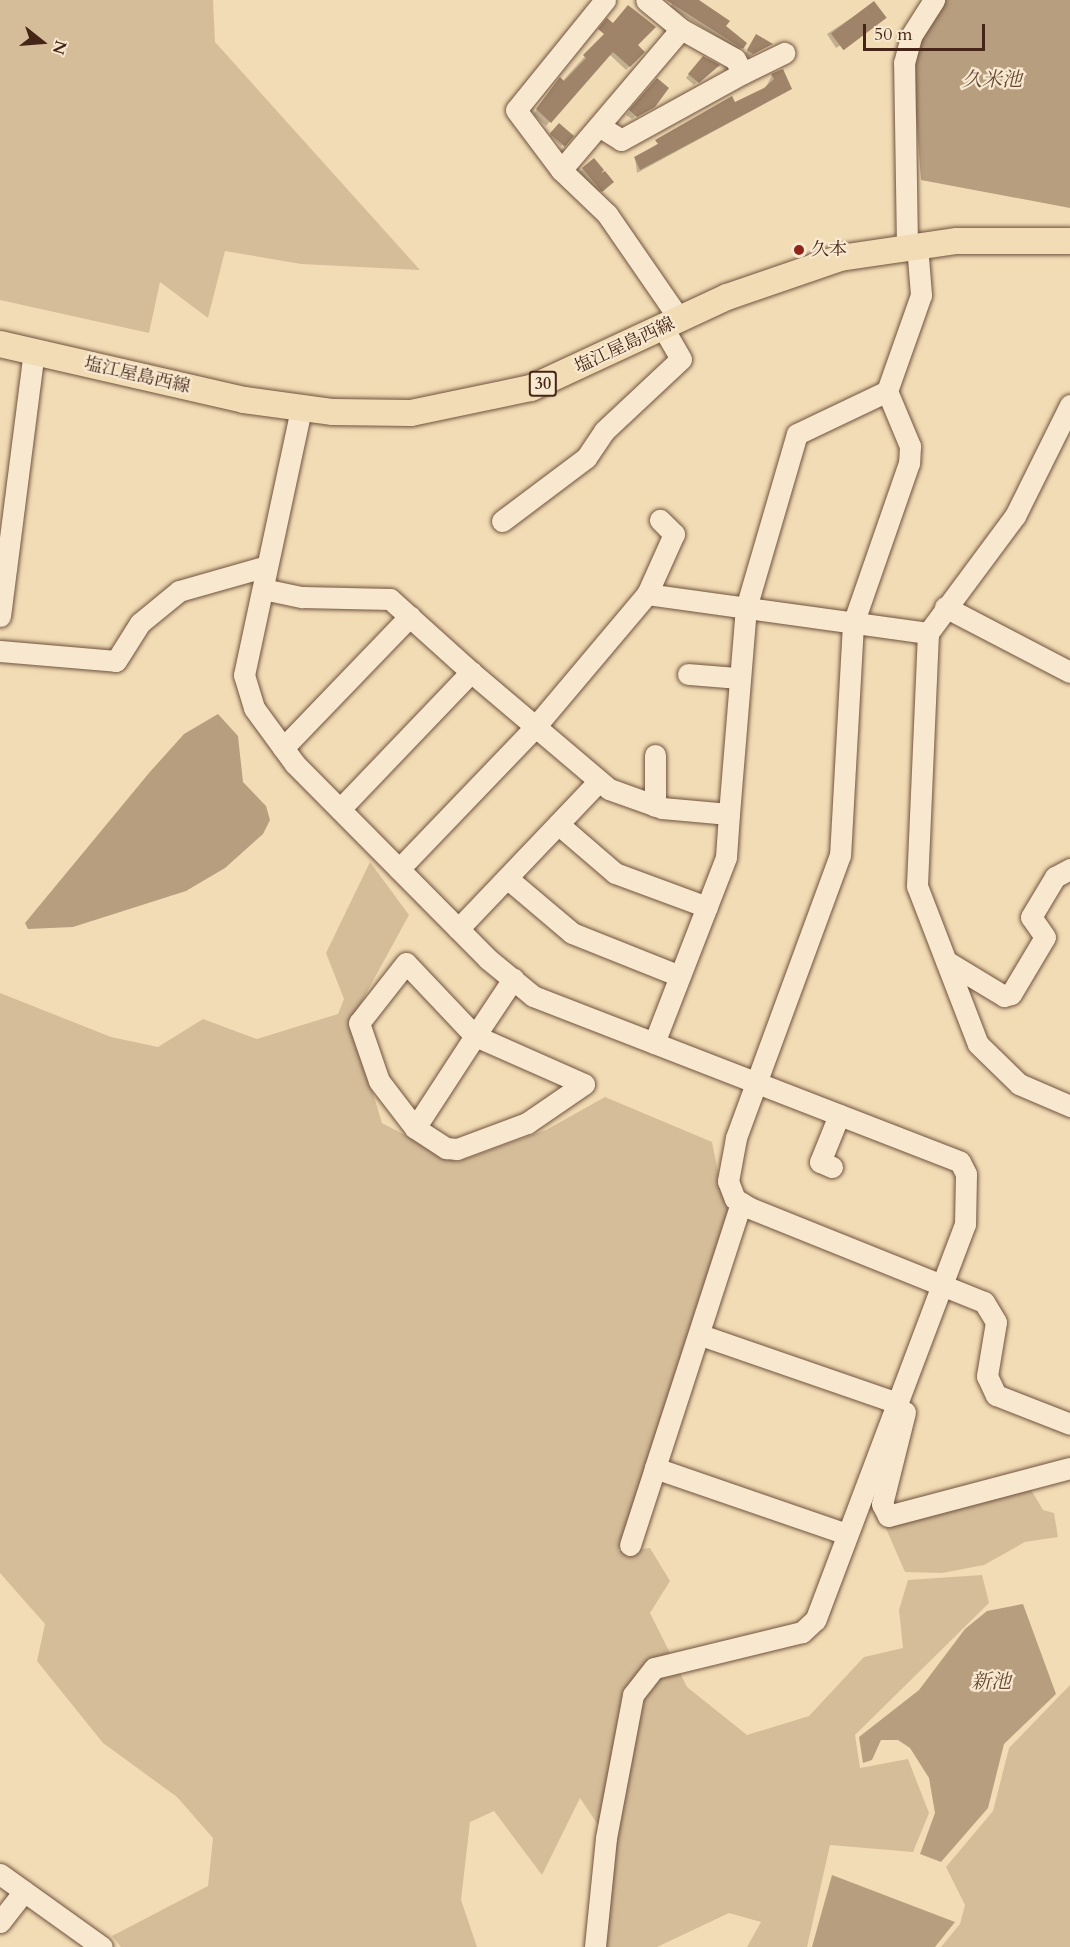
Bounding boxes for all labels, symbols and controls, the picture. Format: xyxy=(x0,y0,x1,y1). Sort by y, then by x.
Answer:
north arrow xyxy=(12,12,72,72)
scale bar xyxy=(866,12,988,50)
text: 50 m xyxy=(874,22,913,47)
text: N xyxy=(47,37,72,57)
water label: 久米池 xyxy=(962,67,1022,91)
place label: 久本 xyxy=(811,239,847,261)
marker: 久本 xyxy=(792,243,806,257)
street label: 塩江屋島西線 xyxy=(571,313,679,379)
street label: 塩江屋島西線 xyxy=(82,353,192,399)
road number: 30 xyxy=(528,371,558,397)
water label: 新池 xyxy=(971,1669,1011,1693)

